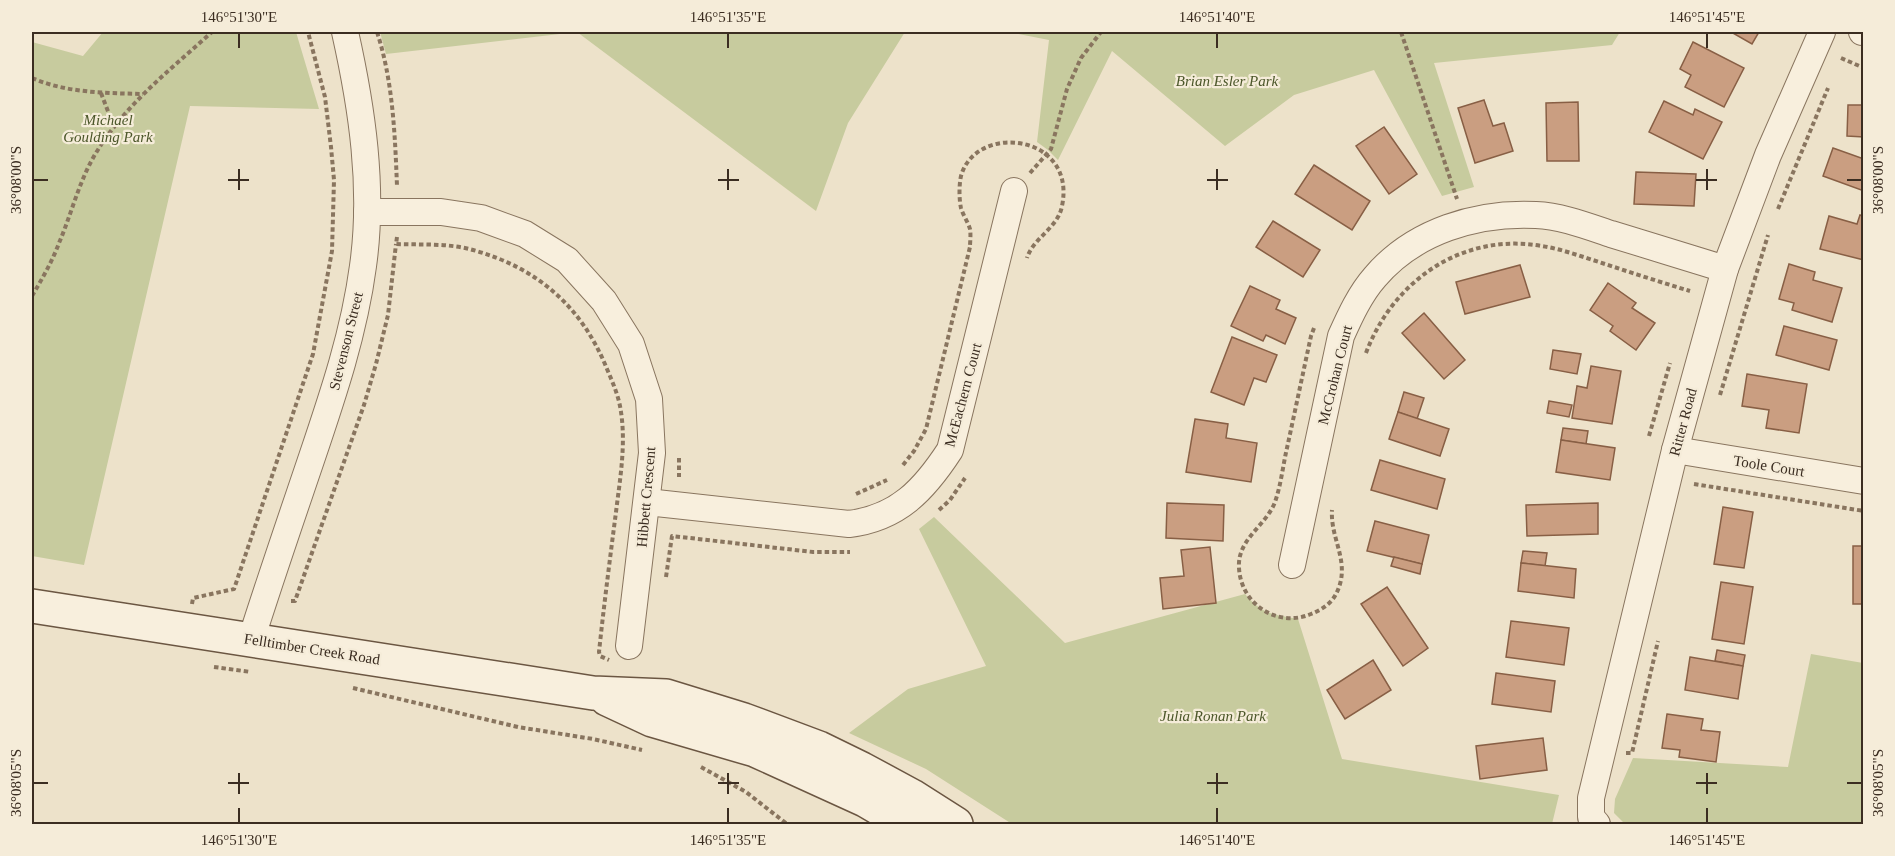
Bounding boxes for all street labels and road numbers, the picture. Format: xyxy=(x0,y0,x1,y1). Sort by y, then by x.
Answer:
street label: Stevenson Street xyxy=(326,290,366,392)
street label: McCrohan Court xyxy=(1315,323,1355,426)
street label: McEachern Court xyxy=(941,340,985,449)
street label: Ritter Road xyxy=(1666,386,1700,458)
street label: Hibbett Crescent xyxy=(634,445,658,548)
street label: Toole Court xyxy=(1732,452,1807,480)
street label: Felltimber Creek Road xyxy=(243,630,382,668)

